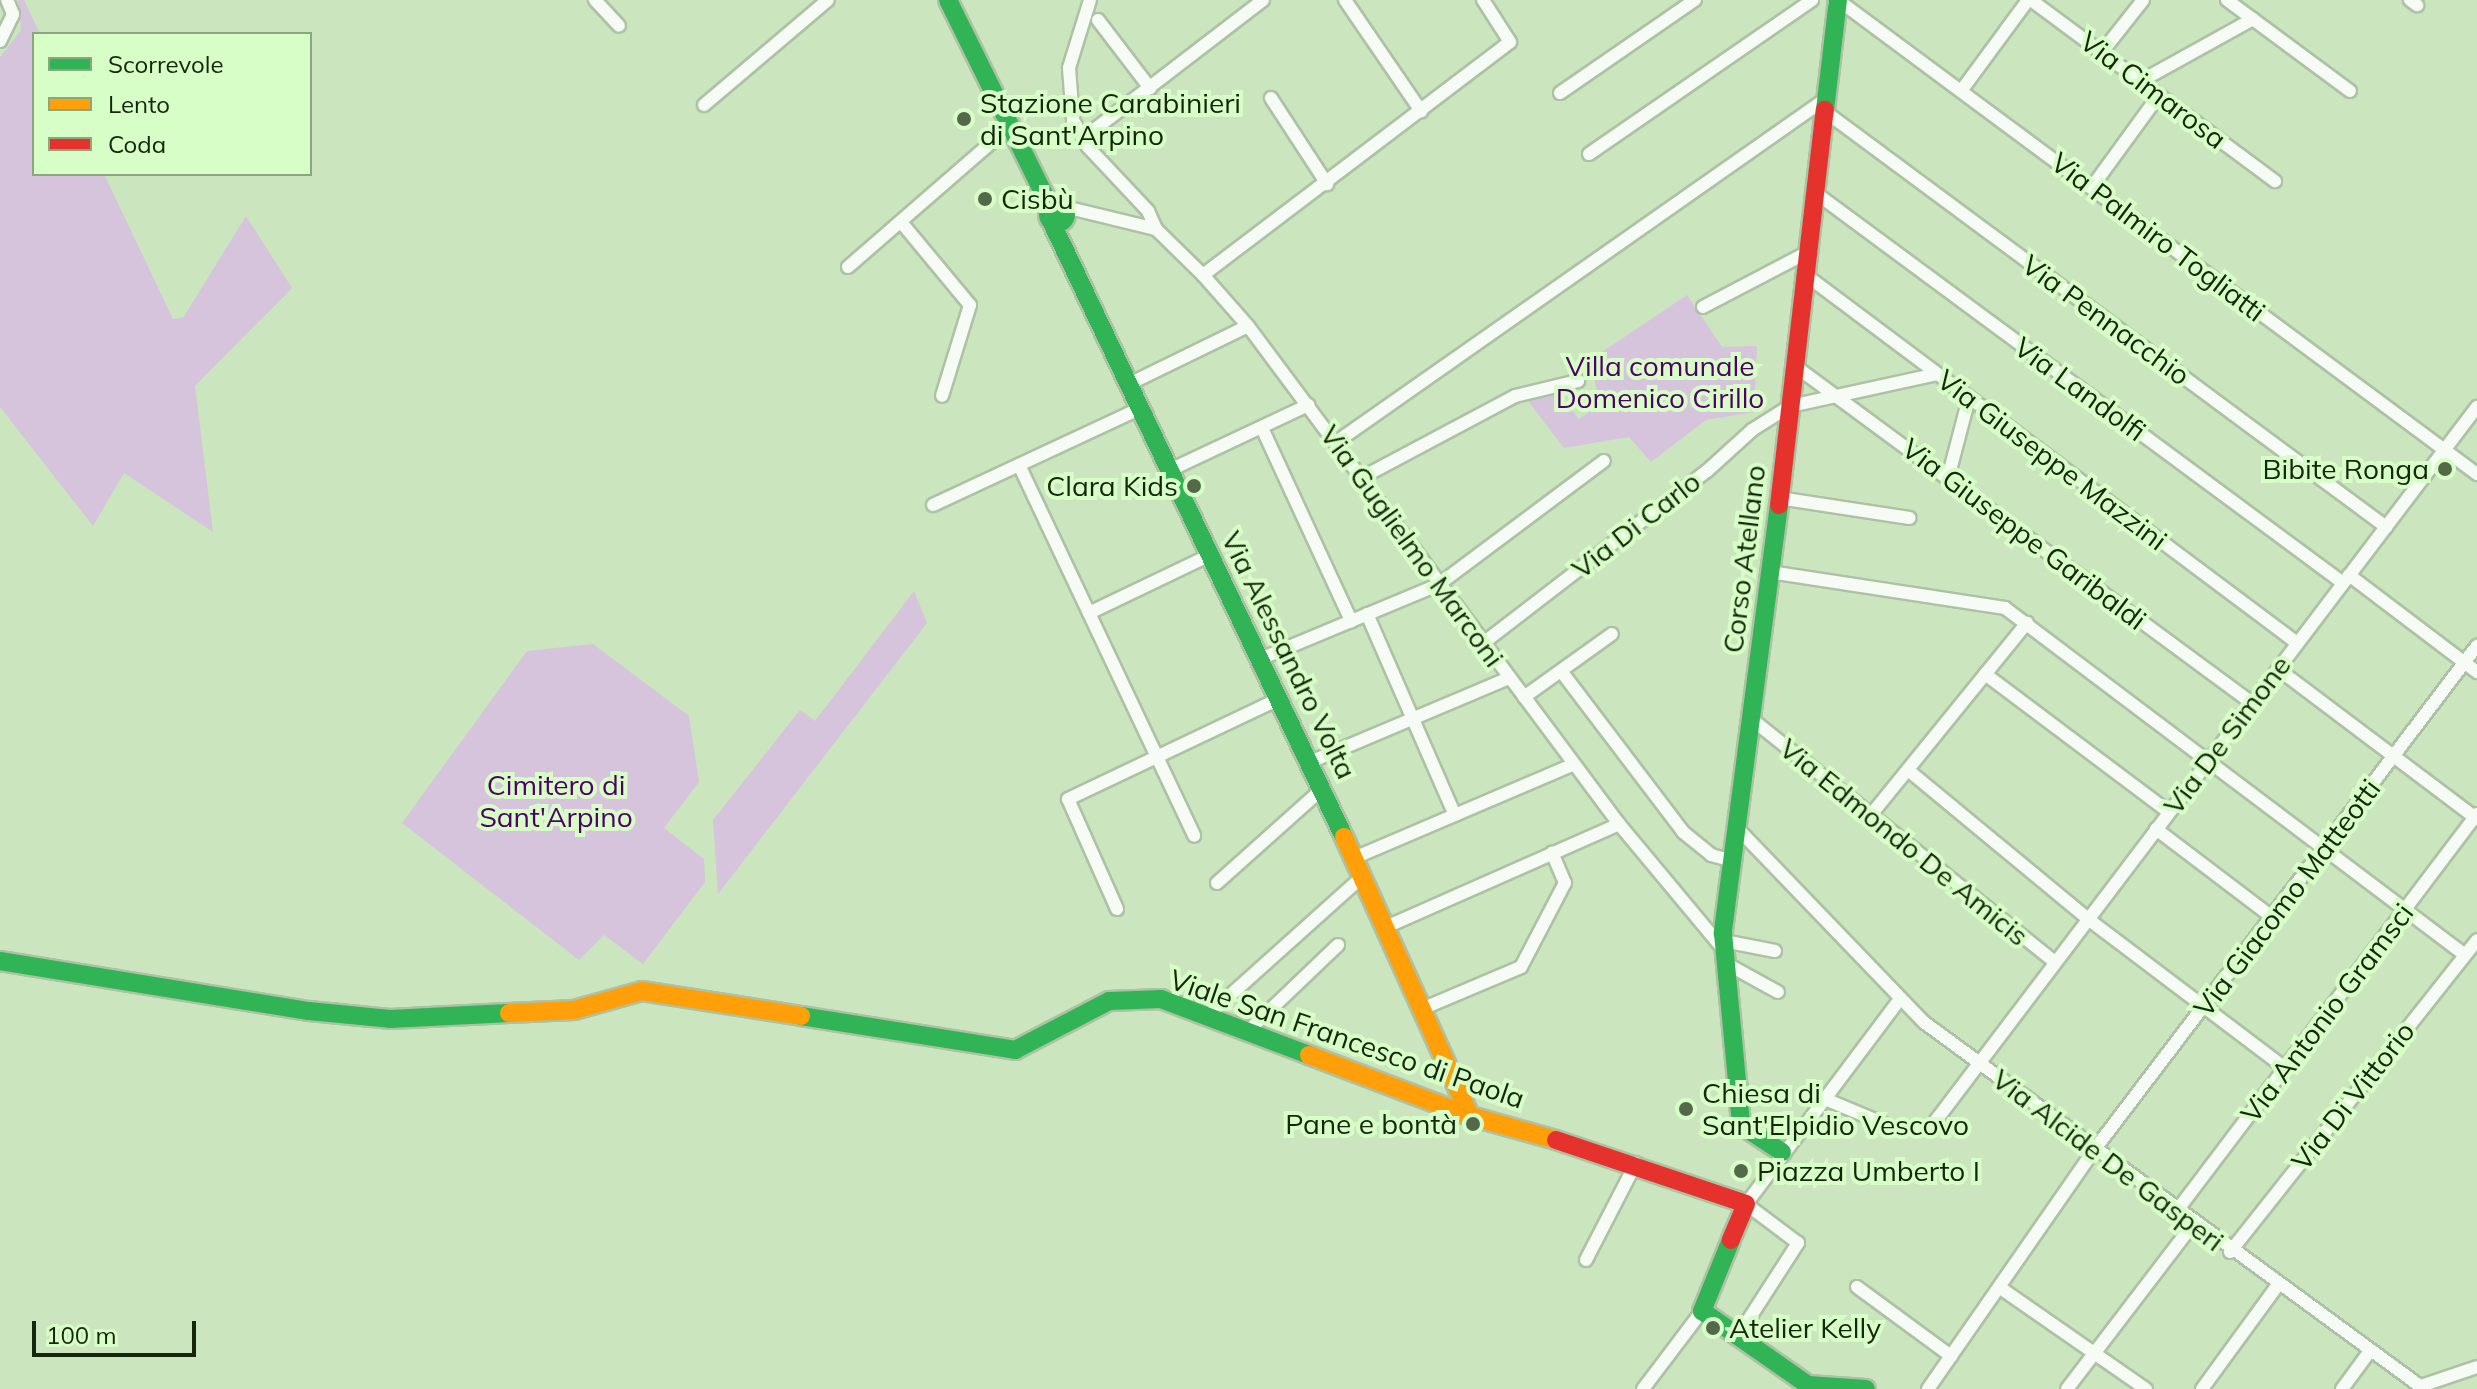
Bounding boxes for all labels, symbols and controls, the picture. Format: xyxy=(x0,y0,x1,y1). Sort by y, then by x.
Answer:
street label: Via Cimarosa xyxy=(2073,24,2233,156)
legend xyxy=(32,32,312,176)
text: Scorrevole xyxy=(108,49,224,79)
place label: Stazione Carabinieri di Sant'Arpino xyxy=(980,86,1241,152)
text: Lento xyxy=(108,89,170,119)
marker: Stazione Carabinieri di Sant'Arpino xyxy=(955,110,973,128)
text: Coda xyxy=(108,129,166,159)
street label: Via Palmiro Togliatti xyxy=(2044,145,2272,329)
place label: Cisbù xyxy=(1001,182,1074,216)
marker: Cisbù xyxy=(976,190,994,208)
street label: Via Pennacchio xyxy=(2016,248,2196,392)
street label: Via Landolfi xyxy=(2008,330,2152,448)
park label: Villa comunale Domenico Cirillo xyxy=(1556,349,1764,415)
street label: Via Giuseppe Mazzini xyxy=(1931,363,2173,557)
street label: Via Guglielmo Marconi xyxy=(1313,419,1511,673)
street label: Via Giuseppe Garibaldi xyxy=(1895,431,2153,637)
place label: Bibite Ronga xyxy=(2262,452,2429,486)
marker: Bibite Ronga xyxy=(2436,460,2454,478)
street label: Corso Atellano xyxy=(1716,463,1772,655)
street label: Via Di Carlo xyxy=(1565,465,1707,585)
place label: Clara Kids xyxy=(1046,469,1178,503)
marker: Clara Kids xyxy=(1185,477,1203,495)
street label: Via Alessandro Volta xyxy=(1214,526,1364,784)
street label: Via De Simone xyxy=(2156,649,2298,821)
street label: Via Edmondo De Amicis xyxy=(1773,731,2035,953)
park label: Cimitero di Sant'Arpino xyxy=(479,768,633,834)
street label: Via Giacomo Matteotti xyxy=(2187,773,2387,1023)
street label: Via Antonio Gramsci xyxy=(2234,897,2420,1129)
street label: Viale San Francesco di Paola xyxy=(1165,962,1529,1116)
street label: Via Di Vittorio xyxy=(2285,1015,2421,1177)
street label: Via Alcide De Gasperi xyxy=(1986,1062,2230,1258)
place label: Chiesa di Sant'Elpidio Vescovo xyxy=(1702,1076,1969,1142)
marker: Chiesa di Sant'Elpidio Vescovo xyxy=(1677,1100,1695,1118)
place label: Pane e bontà xyxy=(1285,1107,1457,1141)
marker: Pane e bontà xyxy=(1464,1115,1482,1133)
place label: Piazza Umberto I xyxy=(1757,1154,1980,1188)
marker: Piazza Umberto I xyxy=(1732,1162,1750,1180)
scale bar xyxy=(36,1305,200,1355)
place label: Atelier Kelly xyxy=(1729,1311,1881,1345)
marker: Atelier Kelly xyxy=(1704,1319,1722,1337)
text: 100 m xyxy=(46,1320,117,1350)

